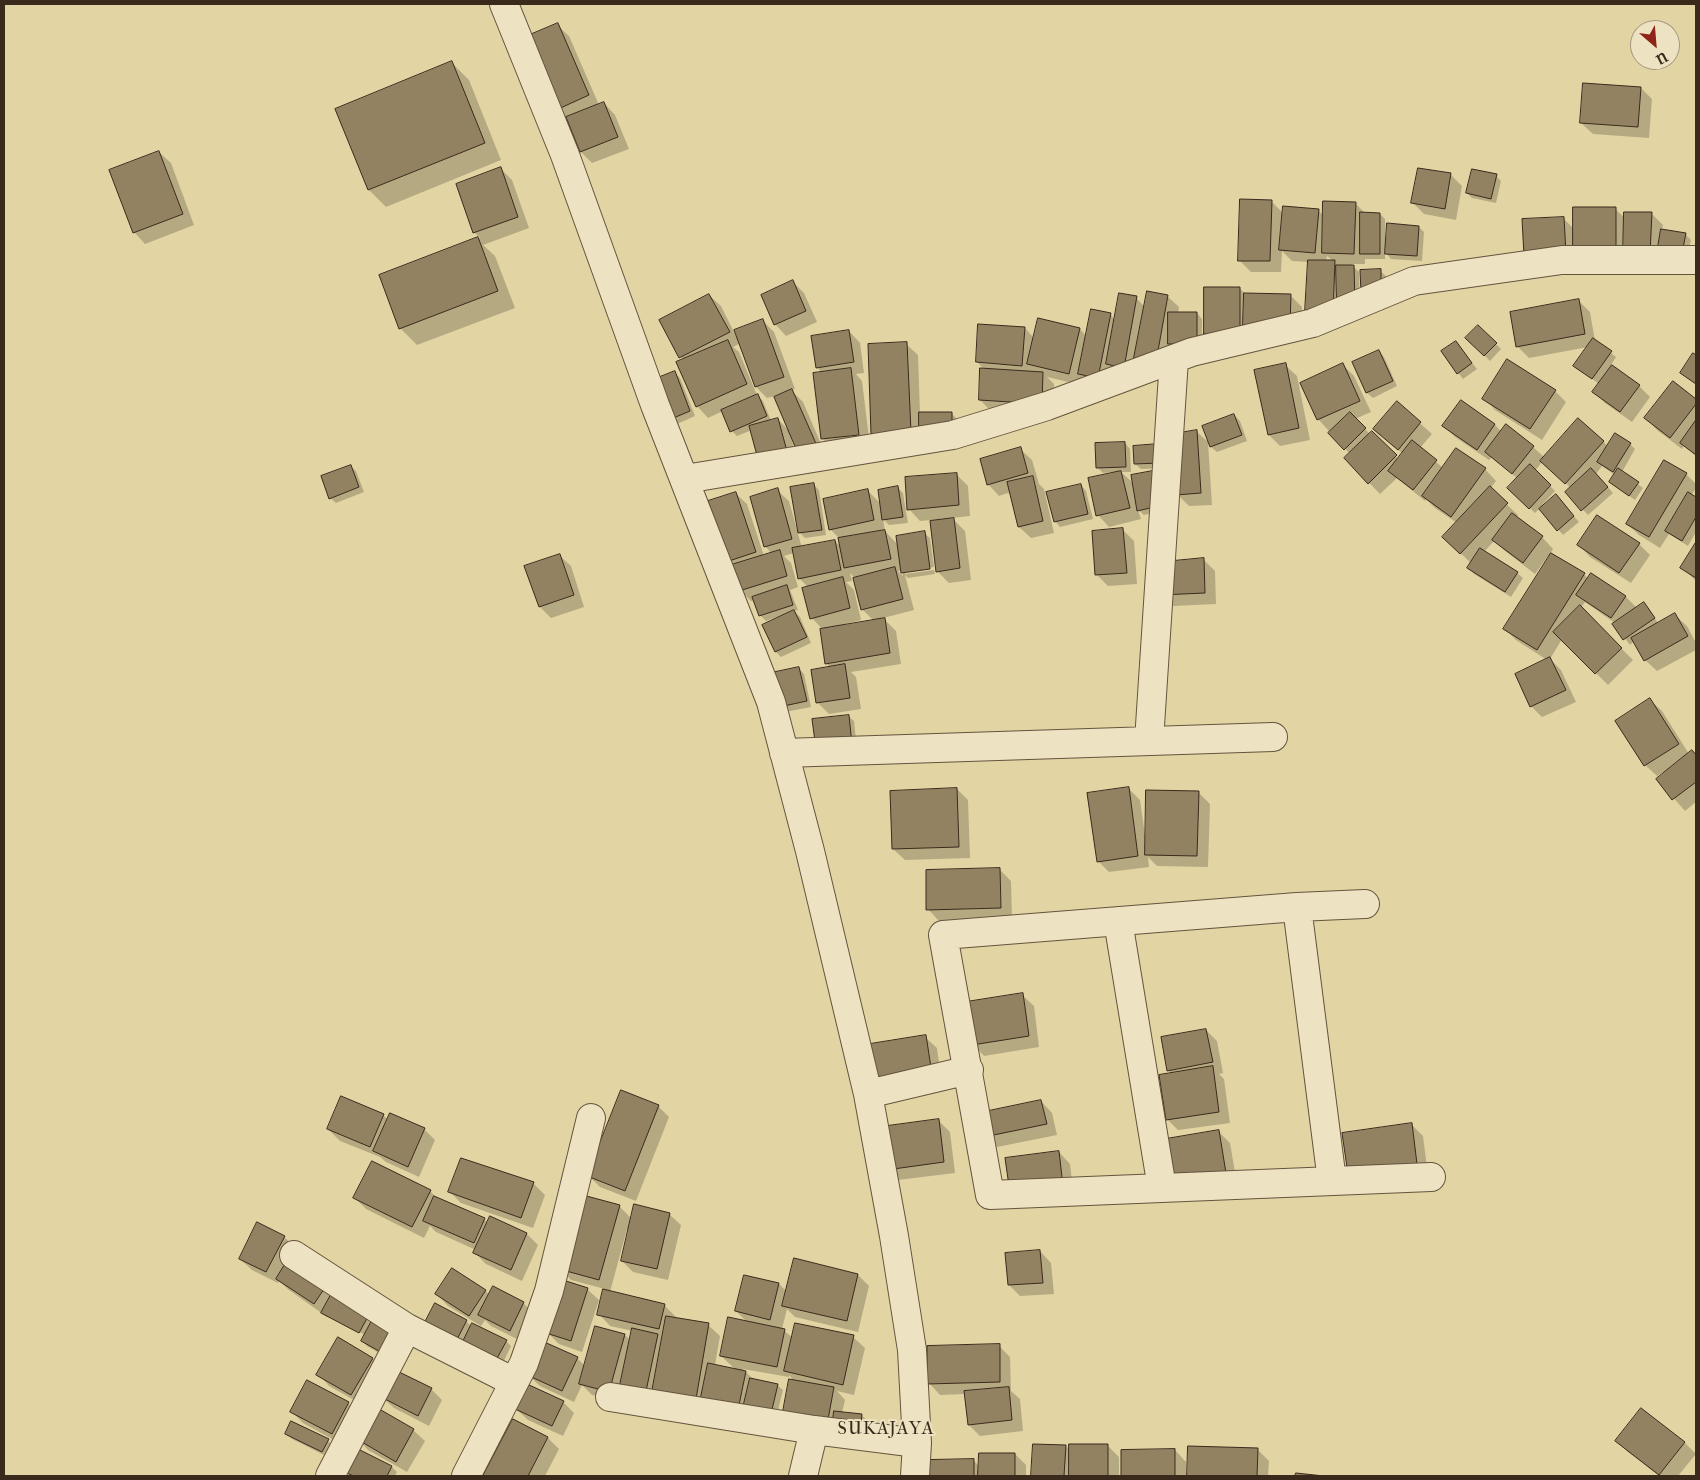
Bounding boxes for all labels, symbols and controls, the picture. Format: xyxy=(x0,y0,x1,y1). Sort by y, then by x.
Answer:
north arrow xyxy=(1630,20,1680,70)
text: U xyxy=(1653,48,1670,68)
district label: SUKAJAYA xyxy=(837,1419,935,1441)

